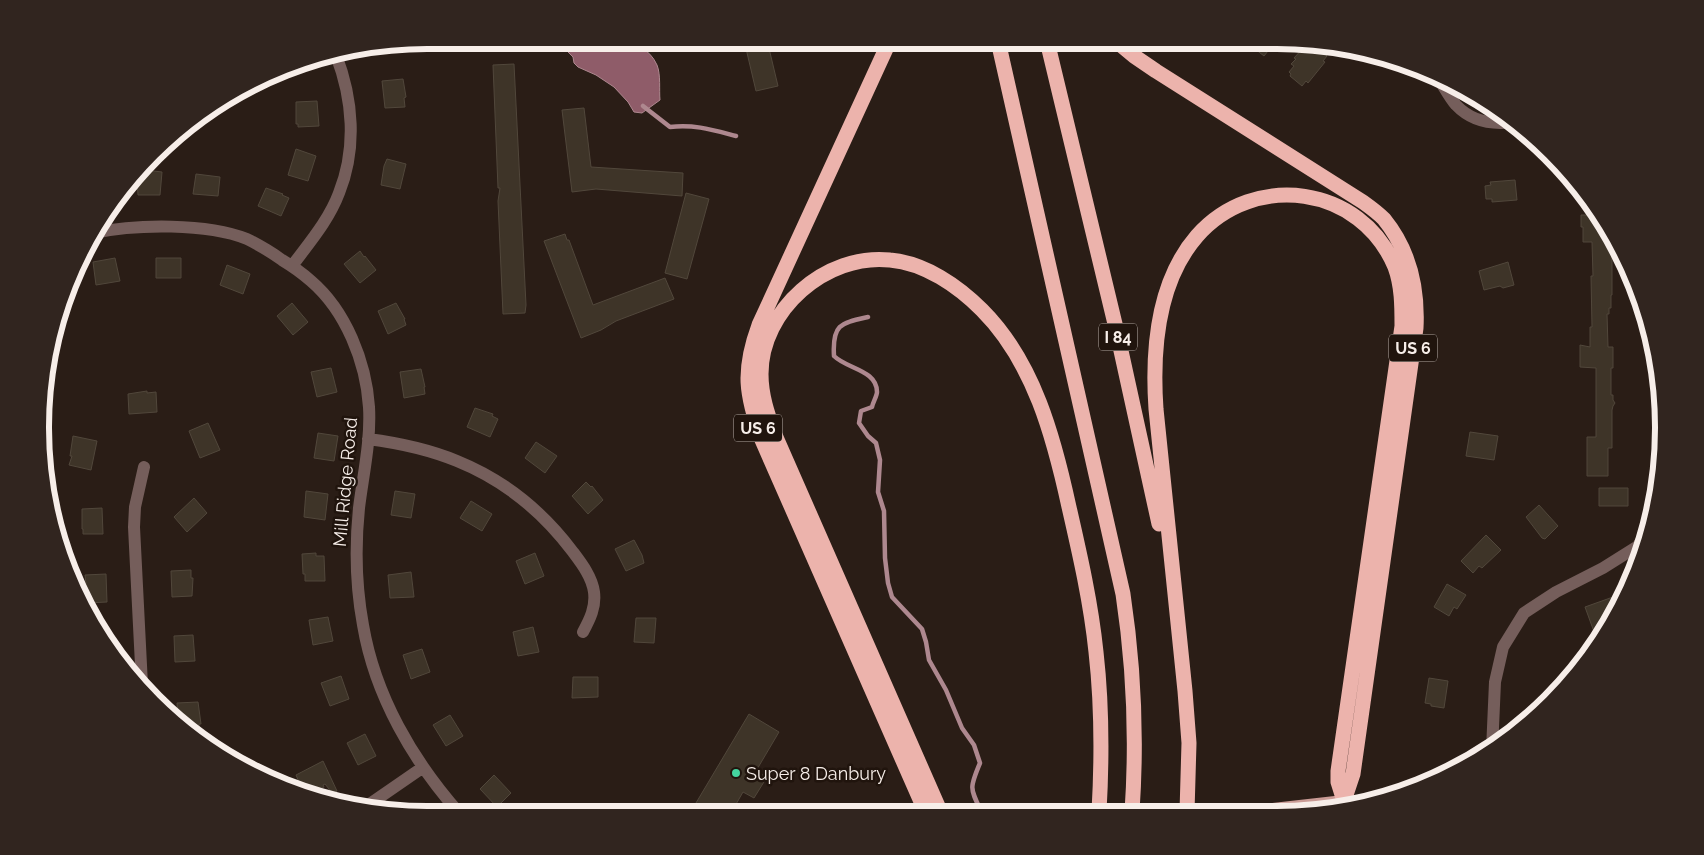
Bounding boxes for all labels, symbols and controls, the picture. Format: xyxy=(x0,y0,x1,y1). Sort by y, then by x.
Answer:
road number: I 84 xyxy=(1099,324,1137,351)
road number: US 6 xyxy=(1389,334,1437,362)
road number: US 6 xyxy=(734,414,782,442)
street label: Mill Ridge Road xyxy=(329,416,361,548)
place label: Super 8 Danbury xyxy=(746,763,886,784)
marker: Super 8 Danbury xyxy=(730,767,742,779)

